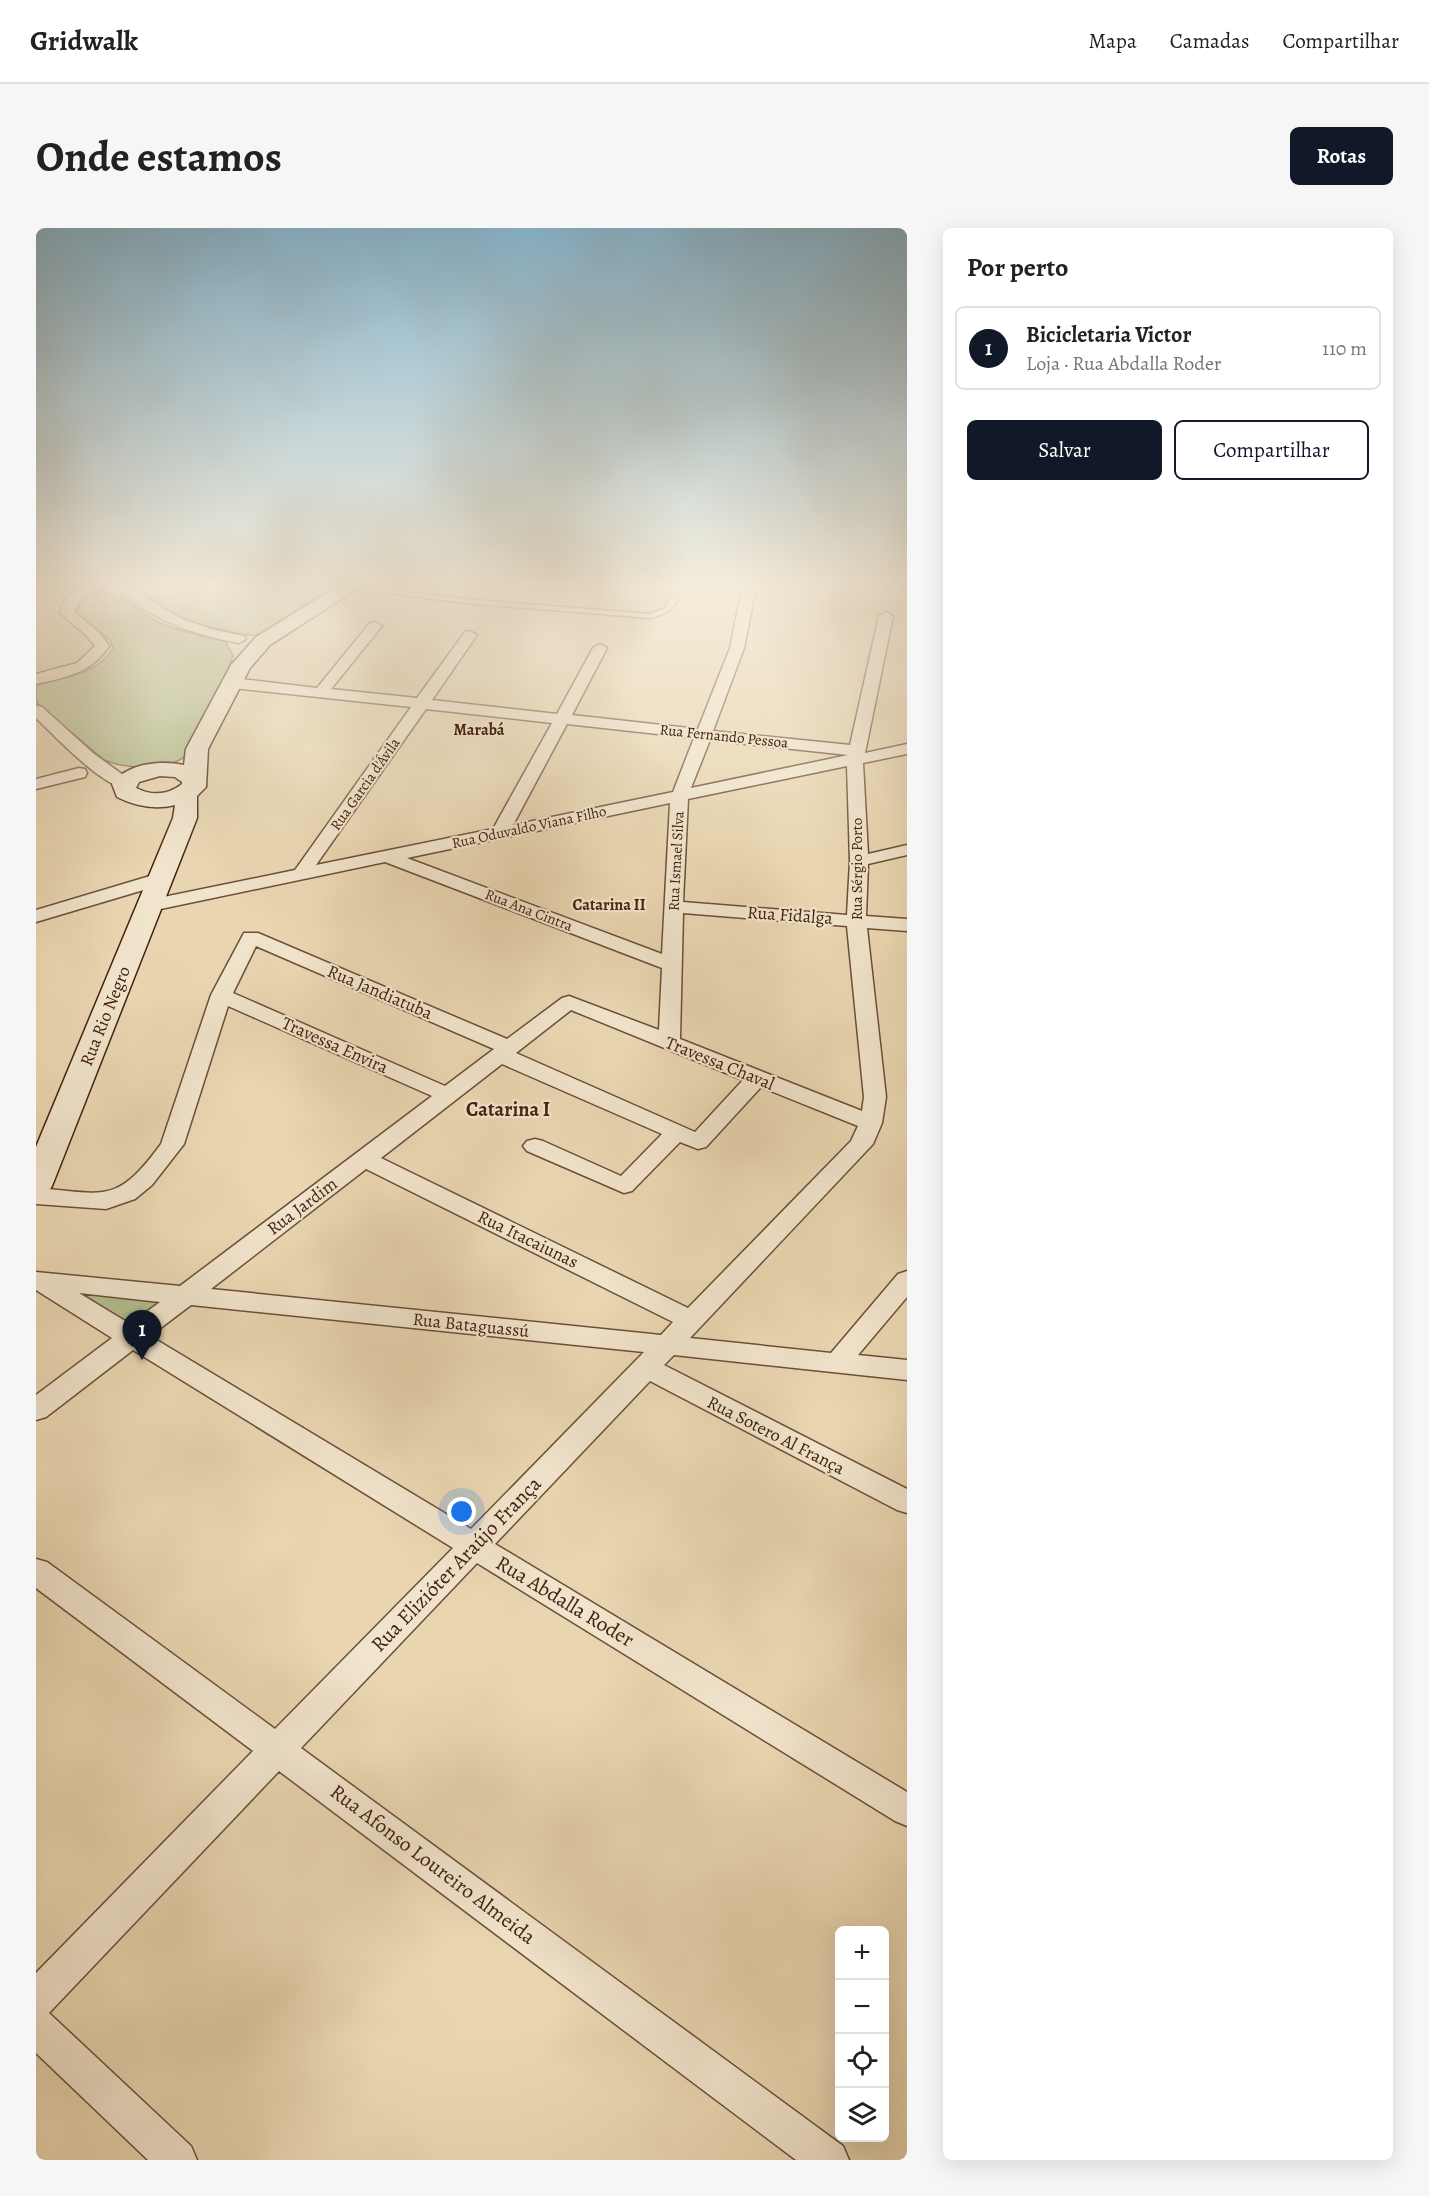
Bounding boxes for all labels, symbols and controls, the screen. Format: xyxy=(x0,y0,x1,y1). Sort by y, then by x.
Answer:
text: Gridwalk xyxy=(30,22,138,60)
text: Mapa xyxy=(1088,27,1137,55)
text: Camadas xyxy=(1170,27,1249,55)
text: Compartilhar xyxy=(1282,27,1399,55)
button: Rotas xyxy=(1290,127,1393,185)
text: Onde estamos xyxy=(36,128,282,185)
text: Por perto xyxy=(967,250,1068,285)
text: Bicicletaria Victor xyxy=(1026,320,1191,350)
text: 1 xyxy=(985,335,992,362)
text: 110 m xyxy=(1322,335,1367,362)
text: Loja · Rua Abdalla Roder xyxy=(1026,350,1222,377)
button: Salvar xyxy=(967,420,1162,480)
button: Compartilhar xyxy=(1174,420,1369,480)
district label: Marabá xyxy=(453,719,505,741)
street label: Rua Fernando Pessoa xyxy=(659,719,789,753)
street label: Rua Garcia d'Ávila xyxy=(326,734,404,834)
street label: Rua Oduvaldo Viana Filho xyxy=(450,801,608,853)
street label: Rua Ismael Silva xyxy=(663,811,689,911)
street label: Rua Sérgio Porto xyxy=(847,818,867,920)
street label: Rua Ana Cintra xyxy=(482,884,576,936)
district label: Catarina II xyxy=(572,894,646,916)
street label: Rua Fidalga xyxy=(746,900,834,930)
street label: Rua Jandiatuba xyxy=(324,959,437,1025)
street label: Rua Rio Negro xyxy=(74,962,136,1070)
street label: Travessa Envira xyxy=(278,1011,393,1079)
street label: Travessa Chaval xyxy=(662,1030,779,1096)
district label: Catarina I xyxy=(466,1096,550,1123)
street label: Rua Jardim xyxy=(262,1172,342,1240)
street label: Rua Itacaiunas xyxy=(474,1204,582,1274)
street label: Rua Bataguassú xyxy=(412,1307,531,1343)
pin: 1 xyxy=(122,1310,162,1360)
street label: Rua Sotero Al França xyxy=(703,1390,849,1480)
street label: Rua Elizióter Araújo França xyxy=(365,1470,548,1658)
your location xyxy=(447,1497,476,1526)
street label: Rua Abdalla Roder xyxy=(491,1549,639,1653)
street label: Rua Afonso Loureiro Almeida xyxy=(325,1778,542,1951)
map controls xyxy=(835,1926,889,2142)
button: + xyxy=(835,1926,889,1980)
button: − xyxy=(835,1980,889,2034)
button: locate xyxy=(835,2034,889,2088)
button: layers xyxy=(835,2088,889,2142)

